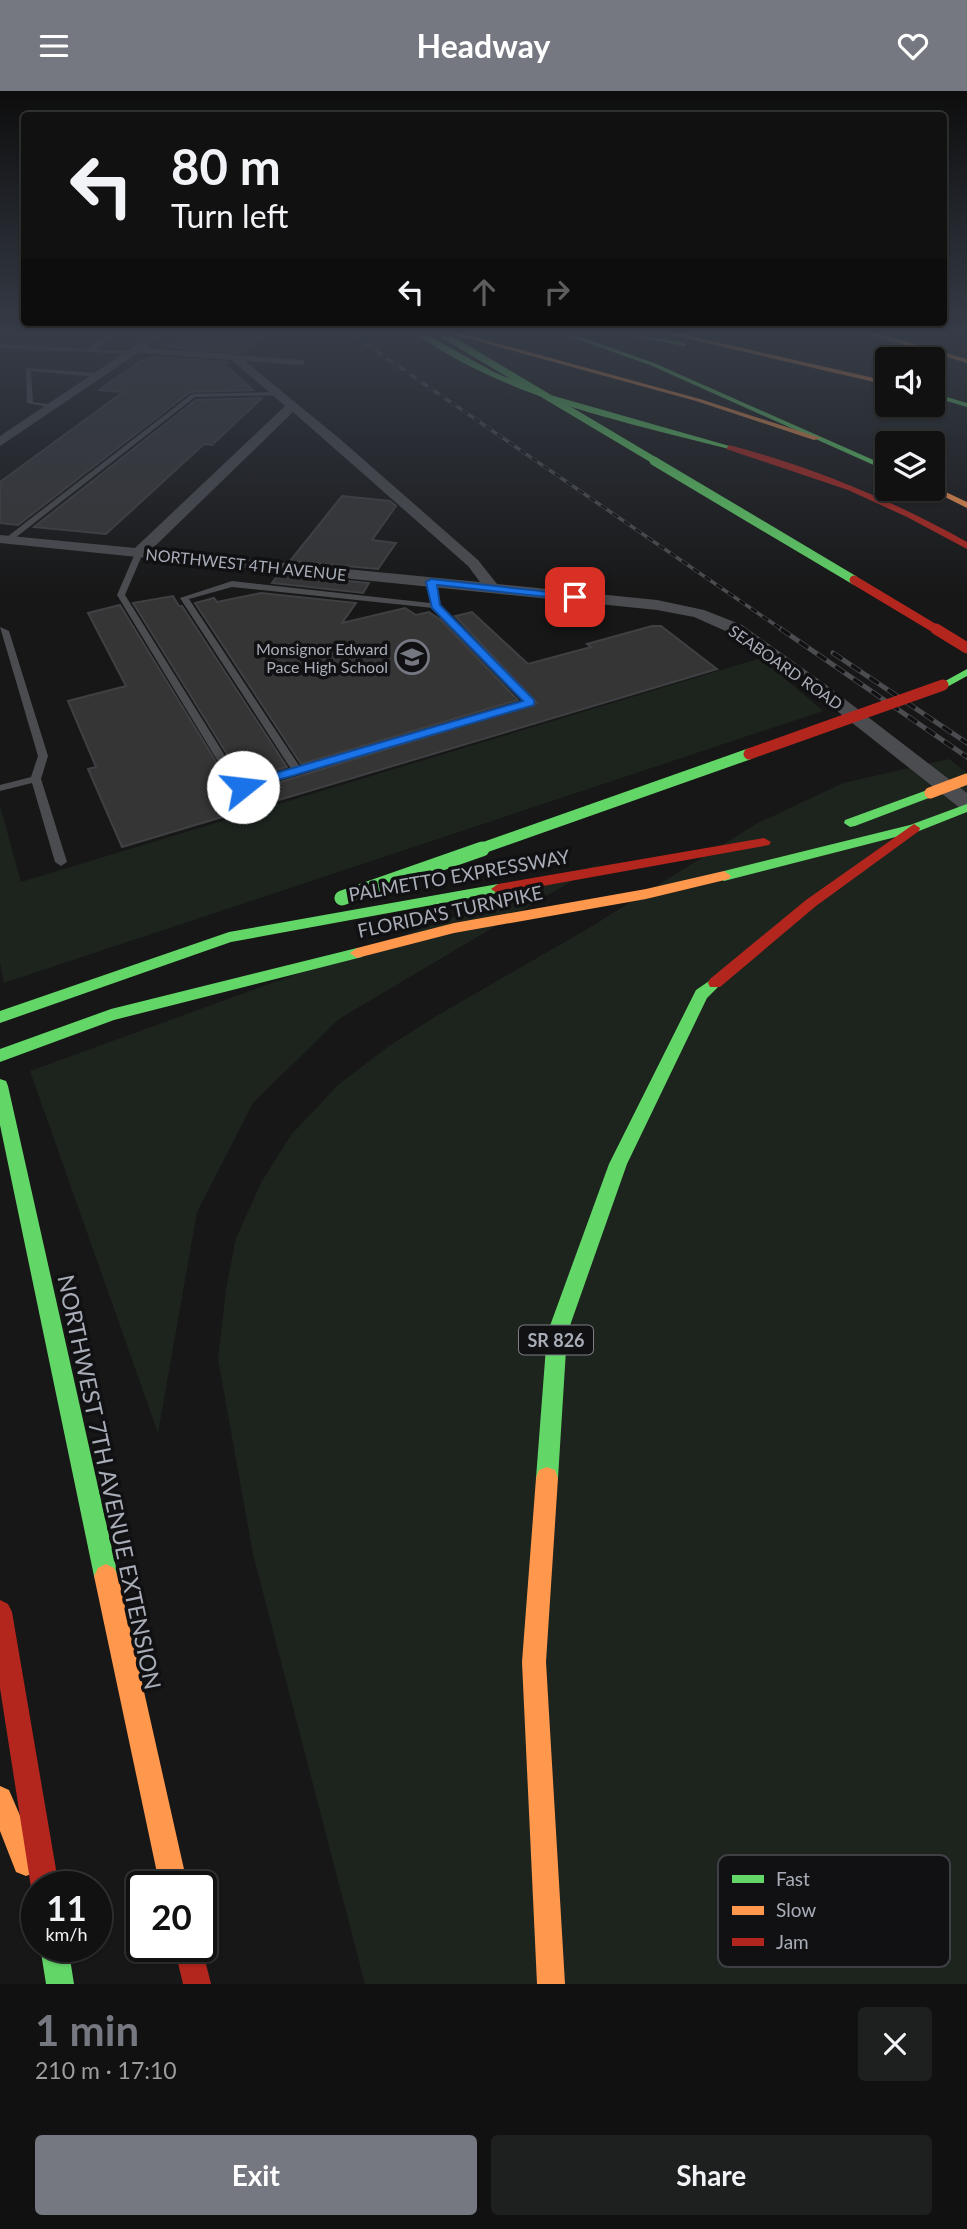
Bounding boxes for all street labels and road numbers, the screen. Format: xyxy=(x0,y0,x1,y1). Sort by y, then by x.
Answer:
street label: NORTHWEST 4TH AVENUE xyxy=(145,544,347,584)
street label: SEABOARD ROAD xyxy=(726,621,846,713)
street label: PALMETTO EXPRESSWAY xyxy=(347,844,571,906)
street label: FLORIDA'S TURNPIKE xyxy=(355,880,545,942)
street label: NORTHWEST 7TH AVENUE EXTENSION xyxy=(52,1272,168,1692)
road number: SR 826 xyxy=(519,1325,593,1355)

